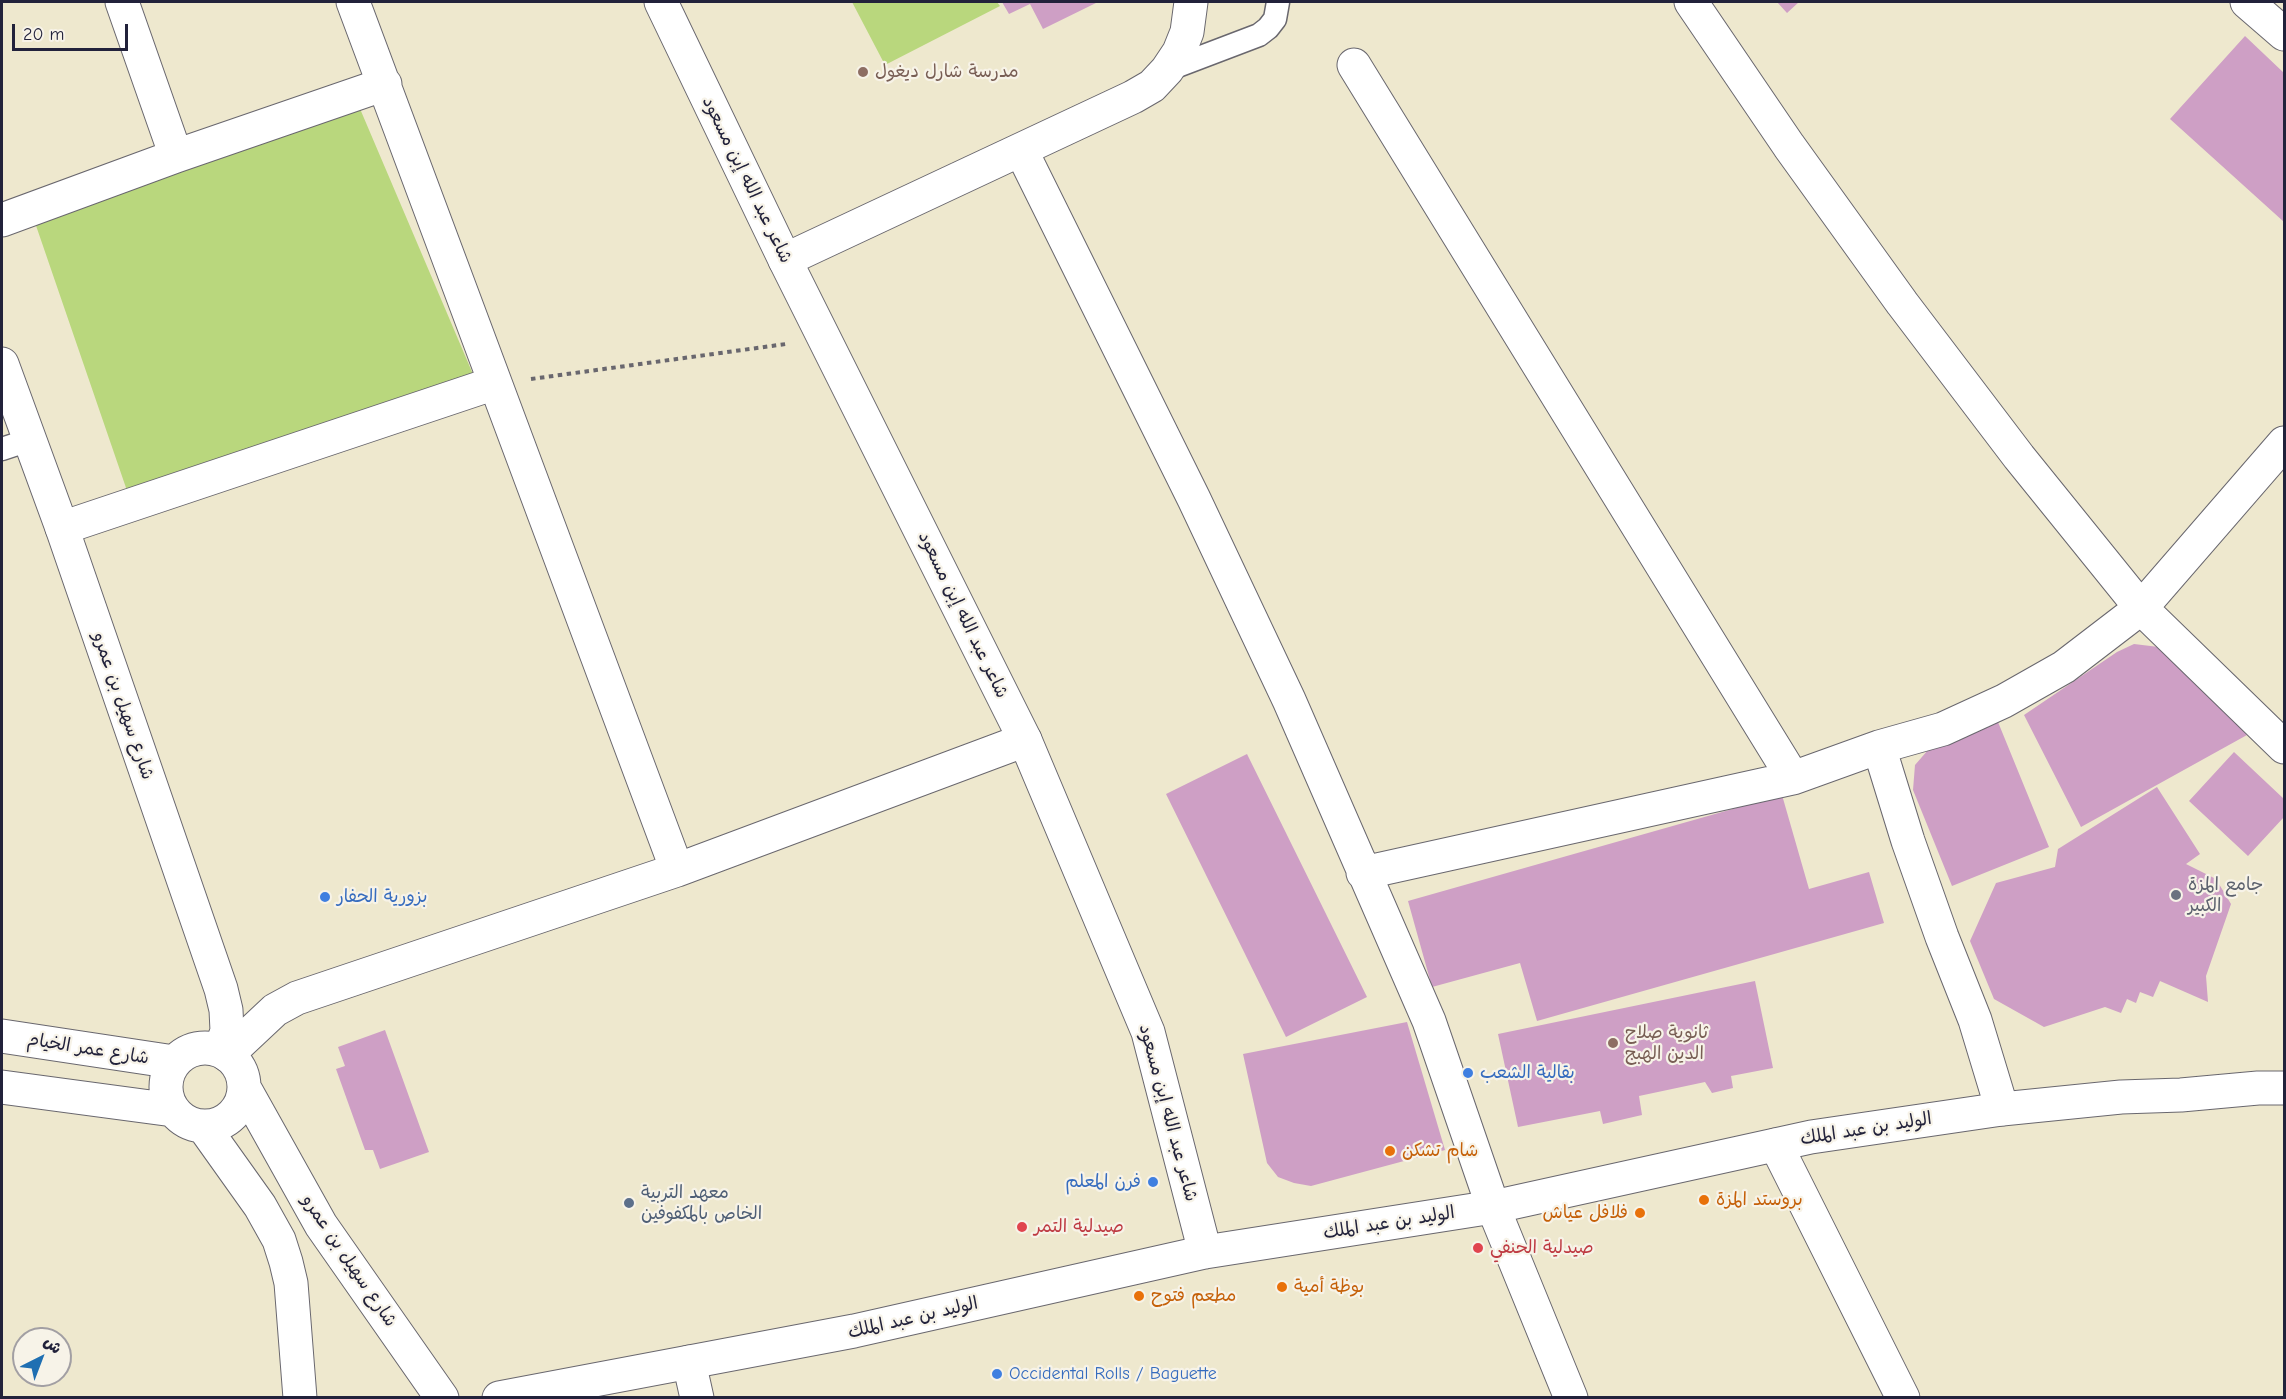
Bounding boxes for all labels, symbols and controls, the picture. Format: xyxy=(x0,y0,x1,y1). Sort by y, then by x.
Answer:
scale bar xyxy=(15,12,130,50)
text: 20 m xyxy=(23,24,64,45)
place label: مدرسة شارل ديغول xyxy=(875,61,1019,83)
marker: مدرسة شارل ديغول xyxy=(856,65,870,79)
street label: شاعر عبد الله إبن مسعود xyxy=(697,93,797,267)
street label: شاعر عبد الله إبن مسعود xyxy=(913,528,1013,702)
street label: شارع سهيل بن عمرو xyxy=(88,629,158,783)
place label: جامع المزة الكبير xyxy=(2188,874,2263,916)
place label: بزورية الحفار xyxy=(337,886,427,908)
marker: جامع المزة الكبير xyxy=(2169,888,2183,902)
marker: بزورية الحفار xyxy=(318,890,332,904)
street label: شاعر عبد الله إبن مسعود xyxy=(1134,1022,1202,1204)
place label: ثانوية صلاح الدين الهبج xyxy=(1625,1022,1708,1064)
street label: شارع عمر الخيام xyxy=(26,1029,150,1069)
marker: ثانوية صلاح الدين الهبج xyxy=(1606,1036,1620,1050)
place label: بقالية الشعب xyxy=(1480,1062,1575,1084)
marker: بقالية الشعب xyxy=(1461,1066,1475,1080)
street label: الوليد بن عبد الملك xyxy=(1799,1108,1933,1150)
place label: شام تشكن xyxy=(1402,1140,1478,1162)
marker: شام تشكن xyxy=(1383,1144,1397,1158)
place label: فرن المعلم xyxy=(1065,1171,1141,1193)
marker: فرن المعلم xyxy=(1146,1175,1160,1189)
place label: معهد التربية الخاص بالمكفوفين xyxy=(641,1182,762,1224)
place label: بروستد المزة xyxy=(1716,1189,1803,1211)
street label: شارع سهيل بن عمرو xyxy=(297,1191,401,1331)
marker: بروستد المزة xyxy=(1697,1193,1711,1207)
marker: معهد التربية الخاص بالمكفوفين xyxy=(622,1196,636,1210)
street label: الوليد بن عبد الملك xyxy=(1322,1202,1456,1244)
place label: فلافل عياش xyxy=(1543,1202,1628,1224)
marker: فلافل عياش xyxy=(1633,1206,1647,1220)
place label: صيدلية التمر xyxy=(1034,1216,1124,1238)
marker: صيدلية التمر xyxy=(1015,1220,1029,1234)
place label: صيدلية الحنفي xyxy=(1490,1237,1594,1259)
marker: صيدلية الحنفي xyxy=(1471,1241,1485,1255)
place label: بوظة أمية xyxy=(1294,1276,1364,1298)
marker: بوظة أمية xyxy=(1275,1280,1289,1294)
place label: مطعم فتوح xyxy=(1151,1285,1236,1307)
marker: مطعم فتوح xyxy=(1132,1289,1146,1303)
street label: الوليد بن عبد الملك xyxy=(846,1293,980,1343)
north arrow xyxy=(12,1327,72,1387)
text: ش xyxy=(40,1333,65,1358)
place label: Occidental Rolls / Baguette xyxy=(1009,1363,1217,1385)
marker: Occidental Rolls / Baguette xyxy=(990,1367,1004,1381)

